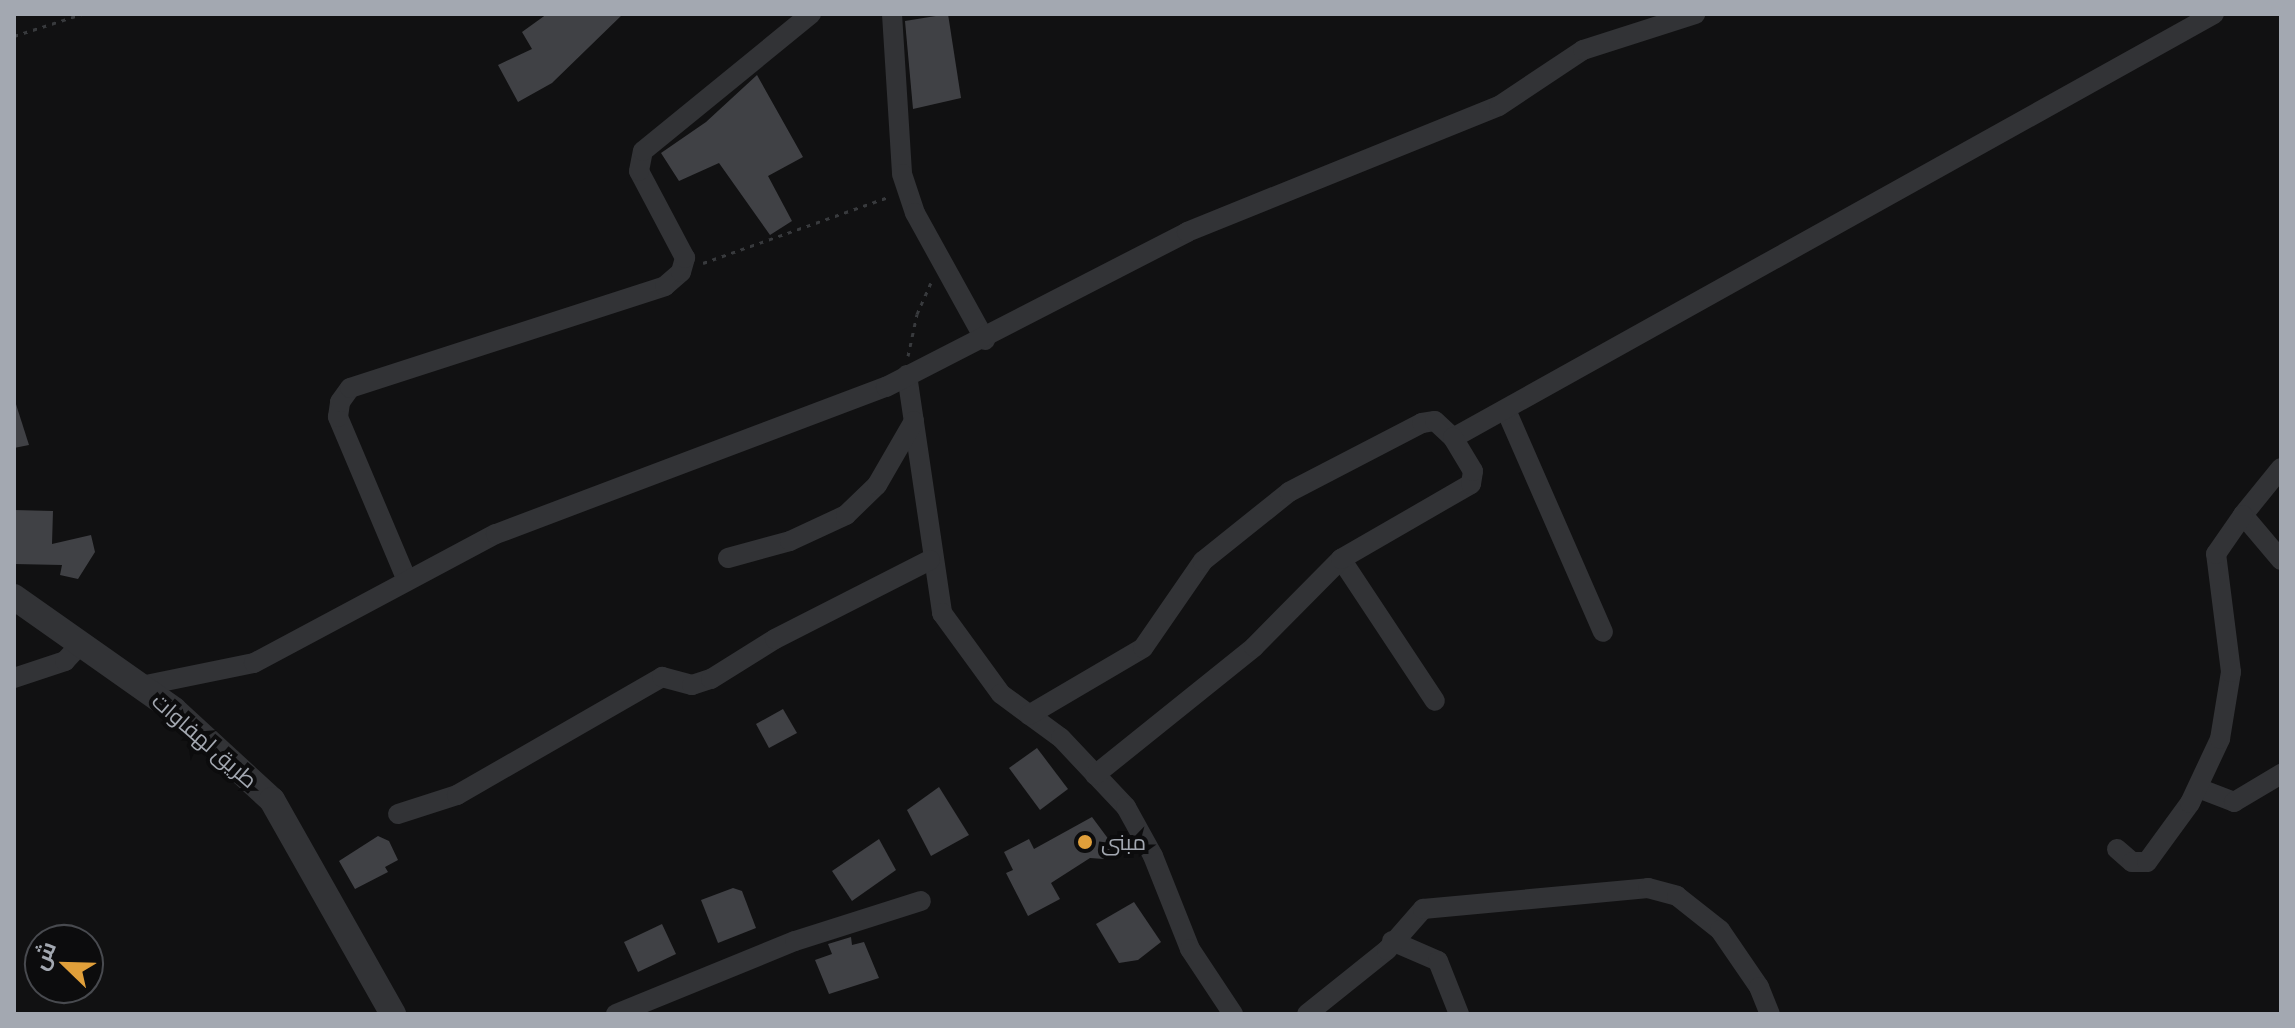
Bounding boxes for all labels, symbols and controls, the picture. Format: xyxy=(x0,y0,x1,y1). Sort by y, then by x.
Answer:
street label: طريق لهفاوات xyxy=(147,687,263,793)
place label: مبنى xyxy=(1101,829,1146,855)
marker: مبنى xyxy=(1076,833,1094,851)
north arrow xyxy=(24,924,104,1004)
text: ش xyxy=(25,937,61,973)

